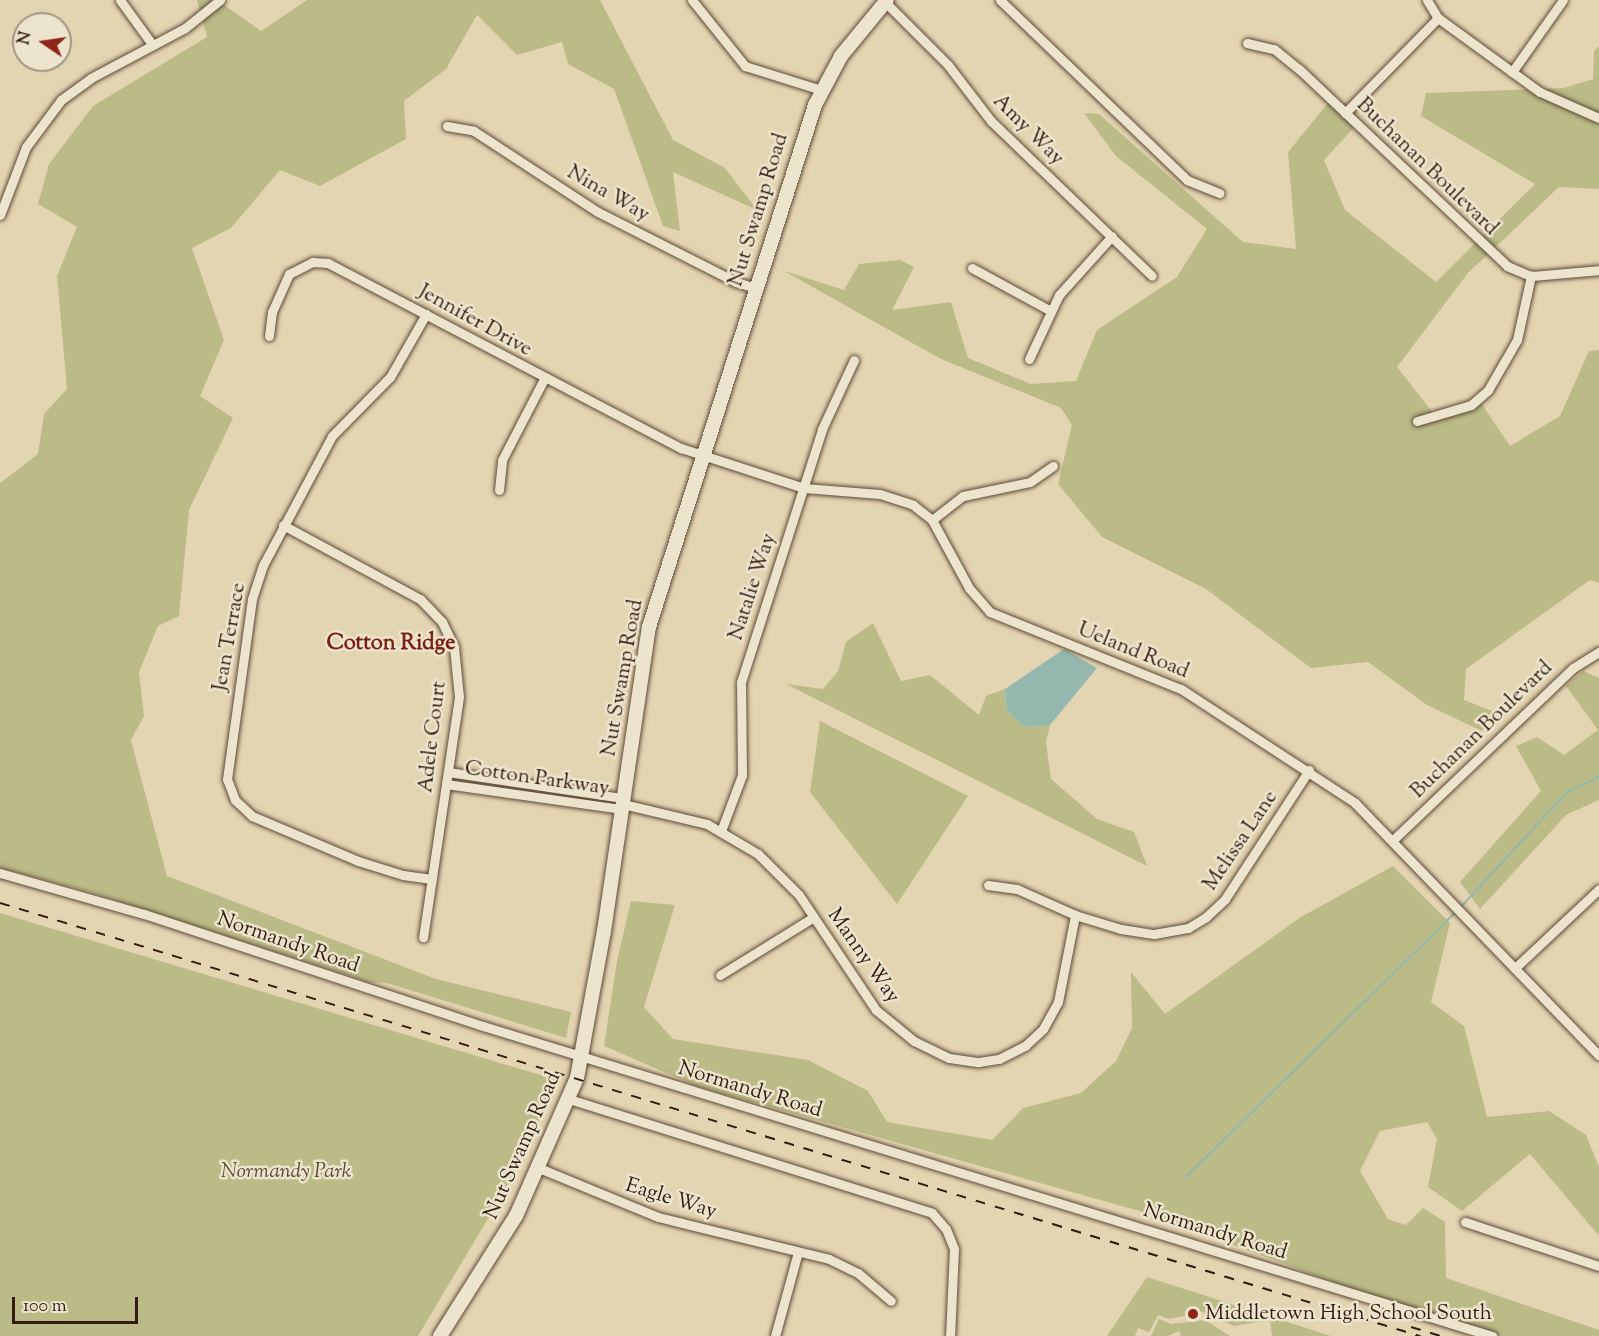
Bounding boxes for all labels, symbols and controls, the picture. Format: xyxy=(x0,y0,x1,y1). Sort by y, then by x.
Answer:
north arrow xyxy=(12,12,72,72)
text: N xyxy=(13,29,39,47)
street label: Amy Way xyxy=(987,89,1069,171)
street label: Buchanan Boulevard xyxy=(1351,93,1503,241)
street label: Nut Swamp Road xyxy=(724,130,794,290)
street label: Nina Way xyxy=(562,160,654,228)
street label: Jennifer Drive xyxy=(414,279,536,363)
street label: Natalie Way xyxy=(724,530,782,644)
street label: Jean Terrace xyxy=(208,581,252,693)
street label: Nut Swamp Road xyxy=(597,598,649,758)
street label: Ueland Road xyxy=(1074,617,1192,685)
district label: Cotton Ridge xyxy=(327,632,455,658)
street label: Buchanan Boulevard xyxy=(1406,656,1558,804)
street label: Adele Court xyxy=(414,680,452,794)
street label: Cotton Parkway xyxy=(463,756,611,802)
street label: Melissa Lane xyxy=(1198,786,1284,896)
street label: Manny Way xyxy=(821,904,905,1008)
street label: Normandy Road xyxy=(214,907,362,979)
street label: Normandy Road xyxy=(675,1056,825,1124)
street label: Nut Swamp Road xyxy=(479,1068,567,1224)
park label: Normandy Park xyxy=(221,1159,351,1185)
street label: Eagle Way xyxy=(622,1173,720,1225)
street label: Normandy Road xyxy=(1140,1198,1290,1266)
scale bar xyxy=(15,1285,141,1323)
text: 100 m xyxy=(23,1294,67,1320)
place label: Middletown High School South xyxy=(1205,1301,1492,1327)
marker: Middletown High School South xyxy=(1186,1307,1200,1321)

